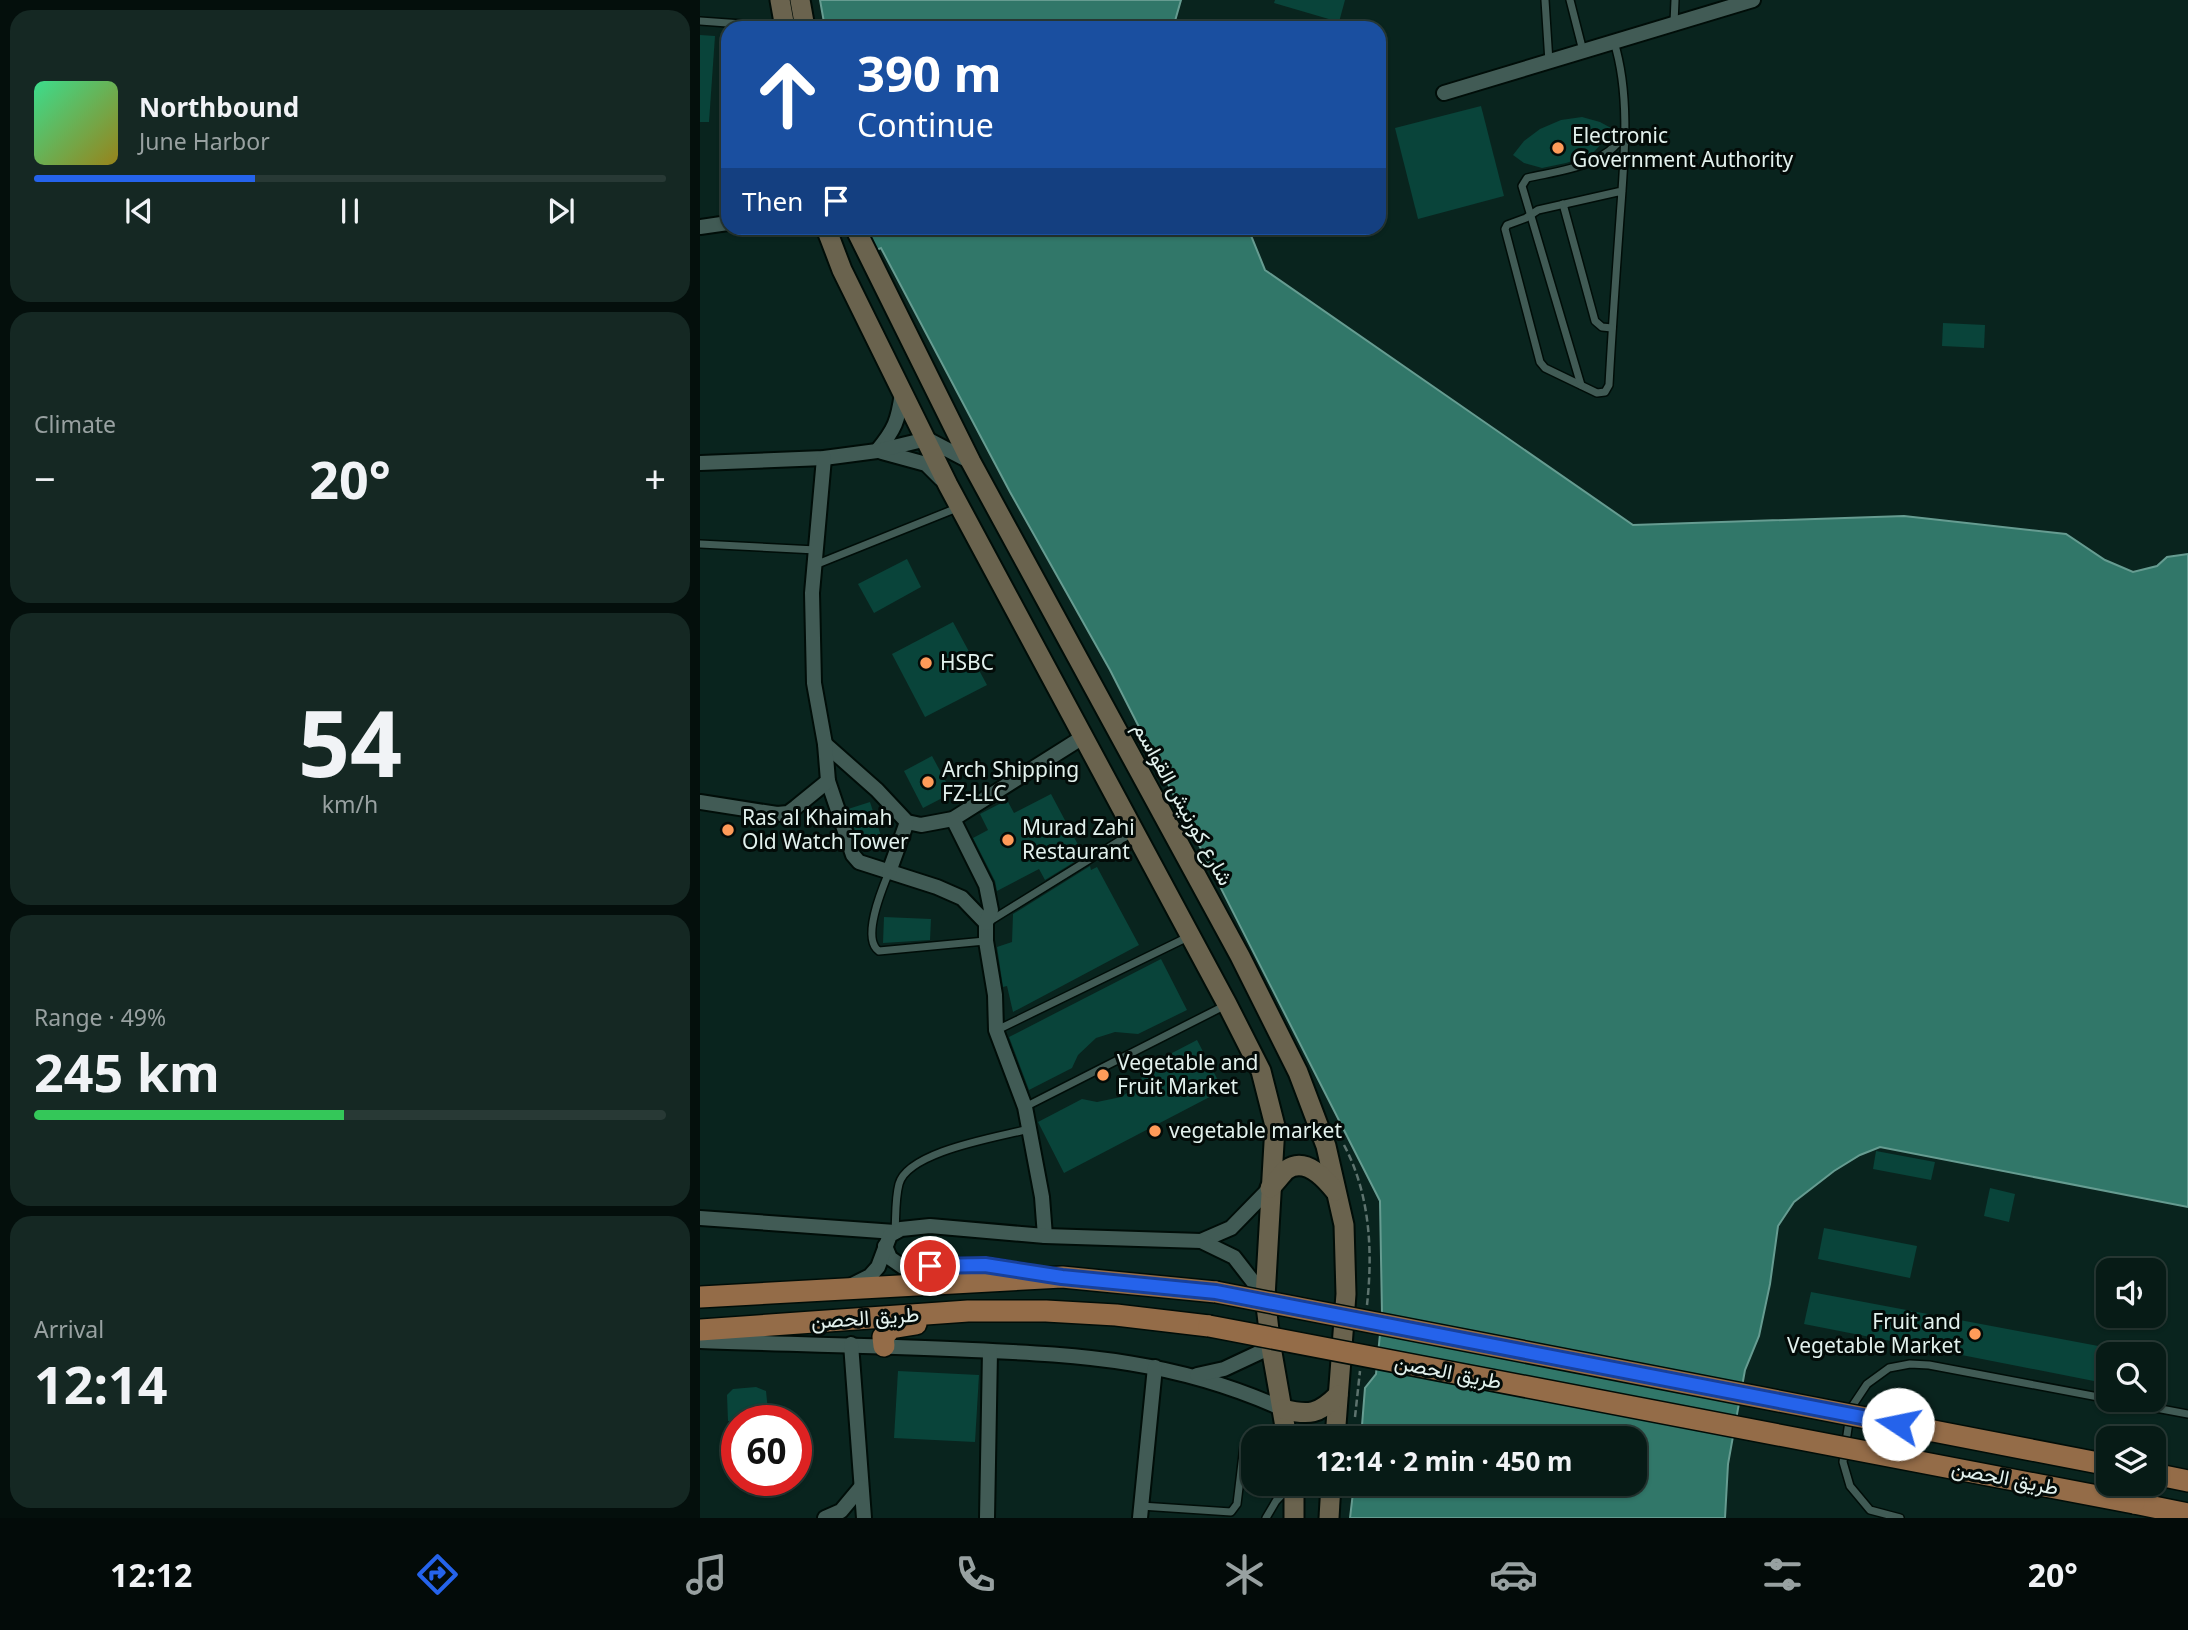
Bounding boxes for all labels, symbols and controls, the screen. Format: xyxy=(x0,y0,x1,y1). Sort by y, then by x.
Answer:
text: 390 m xyxy=(857,40,1002,106)
icon: ahead xyxy=(742,49,833,140)
text: Northbound xyxy=(139,89,299,125)
text: Continue xyxy=(857,103,994,146)
place label: Electronic Government Authority xyxy=(1572,121,1794,173)
text: June Harbor xyxy=(139,125,270,157)
marker: Electronic Government Authority xyxy=(1550,140,1566,156)
icon: arrive xyxy=(817,182,855,220)
text: Then xyxy=(742,183,803,219)
icon: previous xyxy=(120,192,158,230)
icon: pause xyxy=(331,192,369,230)
icon: next xyxy=(542,192,580,230)
text: Climate xyxy=(34,408,116,440)
text: 20° xyxy=(309,443,391,514)
text: − xyxy=(34,452,56,504)
text: + xyxy=(644,452,666,504)
place label: HSBC xyxy=(940,648,994,676)
marker: HSBC xyxy=(918,655,934,671)
text: 54 xyxy=(298,680,402,804)
street label: شارع كورنيش القواسم xyxy=(1126,717,1240,891)
place label: Arch Shipping FZ-LLC xyxy=(942,755,1079,807)
marker: Arch Shipping FZ-LLC xyxy=(920,774,936,790)
text: km/h xyxy=(322,788,378,820)
place label: Ras al Khaimah Old Watch Tower xyxy=(742,803,909,855)
place label: Murad Zahi Restaurant xyxy=(1022,813,1135,865)
marker: Ras al Khaimah Old Watch Tower xyxy=(720,822,736,838)
marker: Murad Zahi Restaurant xyxy=(1000,832,1016,848)
text: Range · 49% xyxy=(34,1001,166,1033)
text: 245 km xyxy=(34,1036,220,1107)
place label: Vegetable and Fruit Market xyxy=(1117,1048,1258,1100)
marker: Vegetable and Fruit Market xyxy=(1095,1067,1111,1083)
place label: vegetable market xyxy=(1169,1116,1342,1144)
marker: vegetable market xyxy=(1147,1123,1163,1139)
pin xyxy=(900,1236,960,1296)
icon: arrive xyxy=(911,1247,949,1285)
map controls xyxy=(2096,1258,2166,1496)
button: sound xyxy=(2096,1258,2166,1328)
street label: طريق الحصن xyxy=(810,1299,920,1335)
place label: Fruit and Vegetable Market xyxy=(1787,1307,1961,1359)
text: Arrival xyxy=(34,1313,104,1345)
marker: Fruit and Vegetable Market xyxy=(1967,1326,1983,1342)
button: search xyxy=(2096,1342,2166,1412)
street label: طريق الحصن xyxy=(1392,1347,1504,1395)
text: 12:14 xyxy=(34,1348,168,1419)
position arrow xyxy=(1861,1387,1935,1461)
speed limit sign: 60 xyxy=(721,1405,812,1496)
button: layers xyxy=(2096,1426,2166,1496)
text: 12:14 · 2 min · 450 m xyxy=(1316,1443,1572,1479)
street label: طريق الحصن xyxy=(1949,1453,2061,1501)
icon: directions xyxy=(413,1550,462,1599)
icon: music xyxy=(682,1550,731,1599)
icon: phone xyxy=(951,1550,1000,1599)
icon: climate xyxy=(1220,1550,1269,1599)
icon: car xyxy=(1489,1550,1538,1599)
icon: filters xyxy=(1758,1550,1807,1599)
text: 12:12 xyxy=(110,1553,192,1596)
text: 20° xyxy=(2028,1553,2078,1596)

